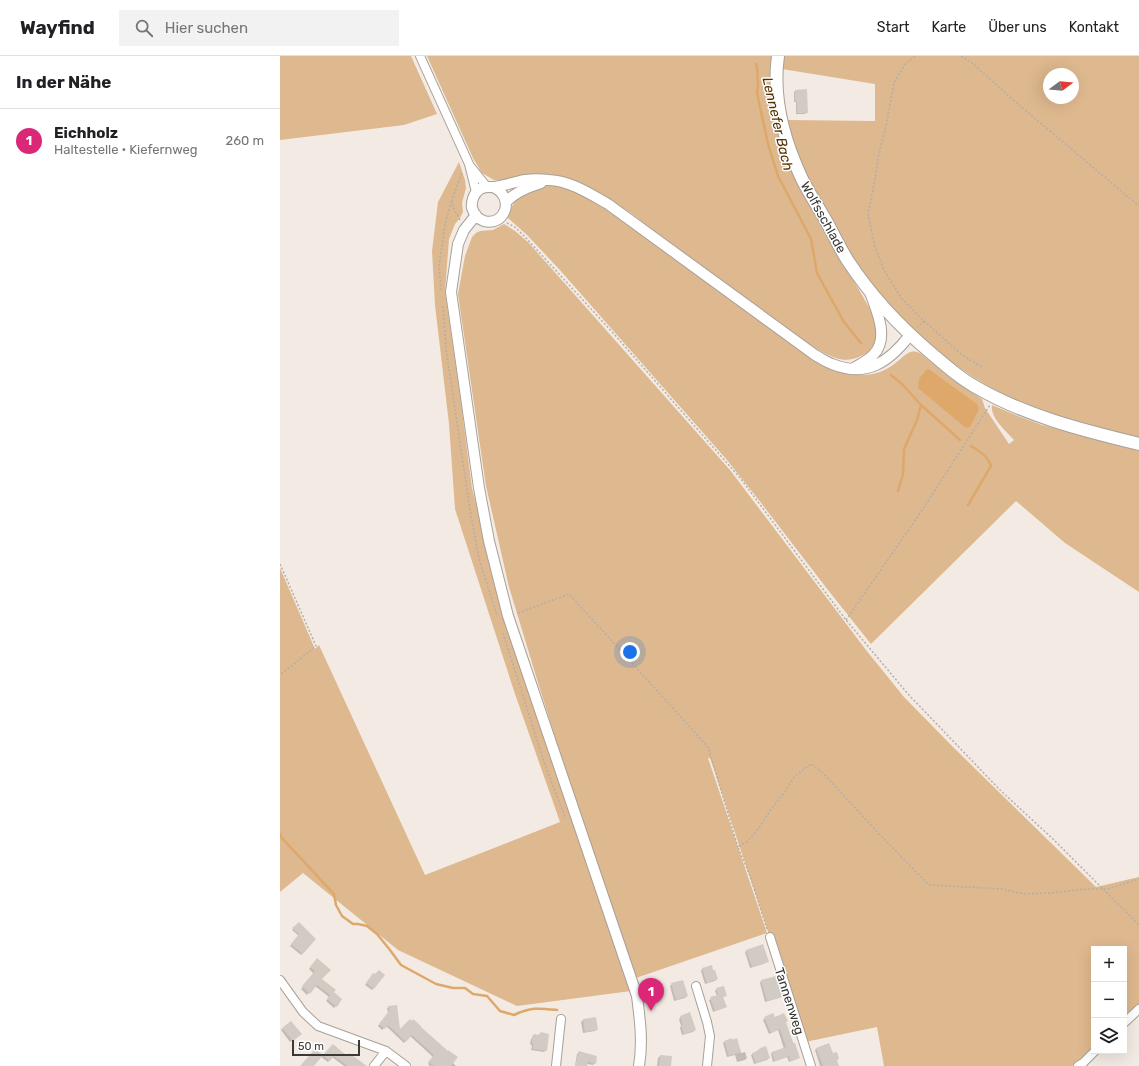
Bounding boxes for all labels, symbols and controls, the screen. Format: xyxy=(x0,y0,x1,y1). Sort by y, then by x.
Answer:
search box xyxy=(119,10,399,46)
text: Wayfind xyxy=(20,16,95,39)
icon: search xyxy=(133,17,155,39)
text: Hier suchen xyxy=(165,19,248,37)
text: Start xyxy=(877,19,910,36)
text: Karte xyxy=(932,19,966,36)
text: Über uns xyxy=(988,19,1047,36)
text: Kontakt xyxy=(1069,19,1119,36)
north arrow xyxy=(1043,68,1079,104)
text: In der Nähe xyxy=(16,72,111,92)
water label: Lennefer Bach xyxy=(758,76,797,173)
text: Eichholz xyxy=(54,124,118,142)
text: 1 xyxy=(26,133,32,148)
text: 260 m xyxy=(226,133,264,148)
text: Haltestelle · Kiefernweg xyxy=(54,142,198,157)
street label: Wolfsschlade xyxy=(798,179,849,256)
your location xyxy=(620,642,640,662)
map controls xyxy=(1091,946,1127,1054)
button: + xyxy=(1091,946,1127,982)
street label: Tannenweg xyxy=(771,966,807,1037)
pin: 1 xyxy=(638,978,664,1011)
button: − xyxy=(1091,982,1127,1018)
button: layers xyxy=(1091,1018,1127,1054)
scale bar xyxy=(292,1038,360,1057)
text: 50 m xyxy=(298,1040,324,1053)

